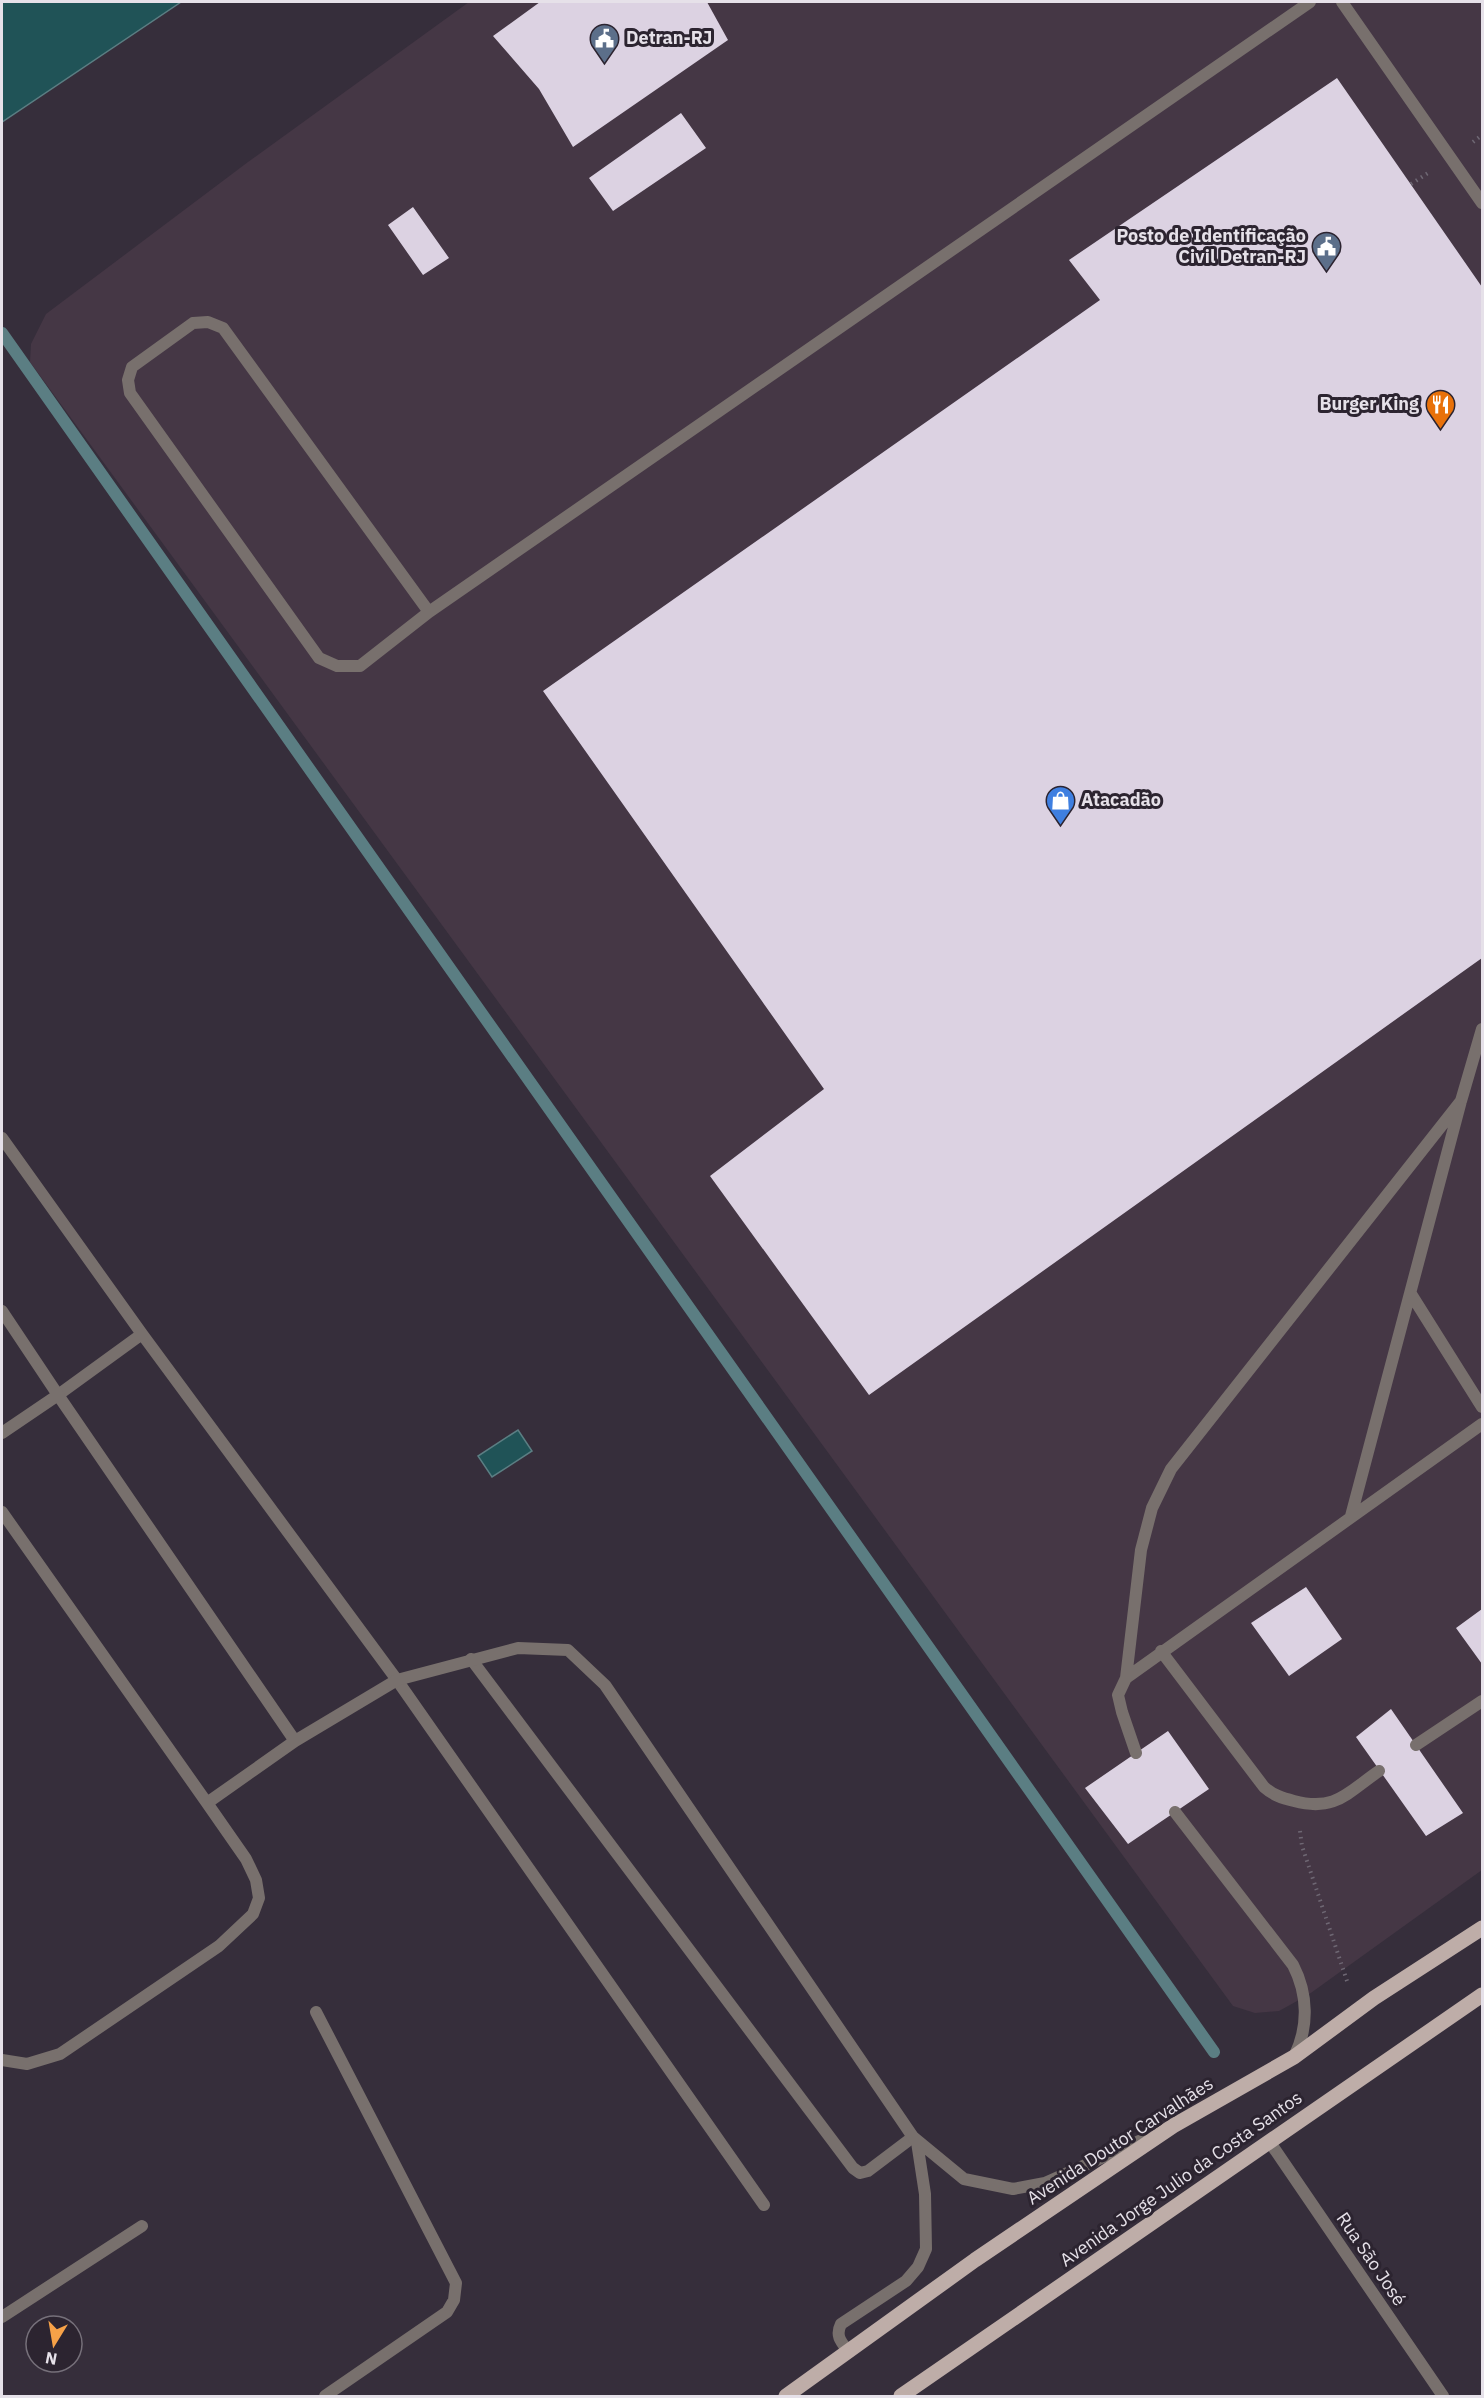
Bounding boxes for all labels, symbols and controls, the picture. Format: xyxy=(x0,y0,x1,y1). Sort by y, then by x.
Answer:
public building icon: Detran-RJ xyxy=(589,22,621,64)
place label: Detran-RJ xyxy=(626,26,712,49)
place label: Posto de Identificação Civil Detran-RJ xyxy=(1117,224,1306,268)
public building icon: Posto de Identificação Civil Detran-RJ xyxy=(1311,230,1343,272)
restaurant icon: Burger King xyxy=(1424,388,1456,430)
place label: Burger King xyxy=(1319,392,1419,415)
shop icon: Atacadão xyxy=(1044,784,1076,826)
place label: Atacadão xyxy=(1081,788,1161,811)
street label: Avenida Doutor Carvalhães xyxy=(1022,2072,1217,2209)
street label: Avenida Jorge Julio da Costa Santos xyxy=(1055,2086,1306,2271)
street label: Rua São José xyxy=(1332,2208,1411,2310)
north arrow xyxy=(24,2314,84,2374)
text: N xyxy=(44,2348,59,2370)

